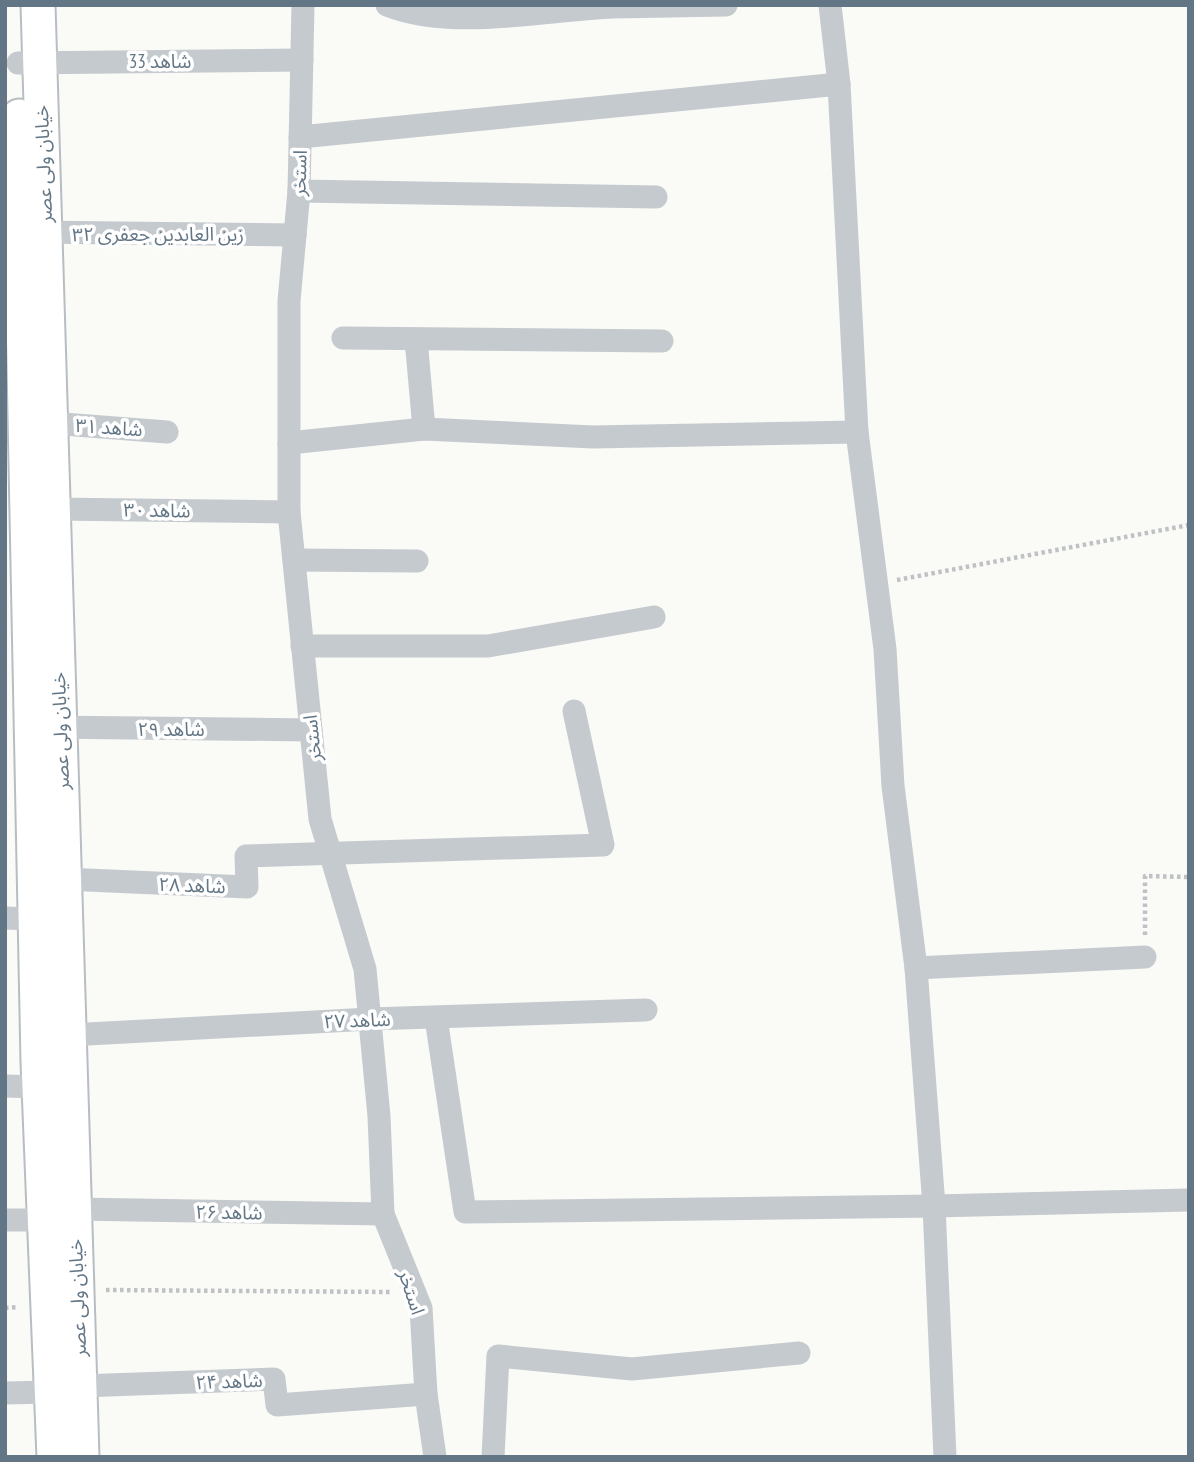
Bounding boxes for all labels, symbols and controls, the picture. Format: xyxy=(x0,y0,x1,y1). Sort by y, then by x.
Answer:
street label: شاهد 33 xyxy=(129,49,191,73)
street label: خیابان ولی عصر xyxy=(29,105,57,224)
street label: استخر xyxy=(286,150,312,197)
street label: زین العابدین جعفری ۳۲ xyxy=(72,222,244,246)
street label: شاهد ۳۱ xyxy=(75,413,143,441)
street label: شاهد ۳۰ xyxy=(123,497,191,523)
street label: خیابان ولی عصر xyxy=(46,672,74,791)
street label: استخر xyxy=(298,714,326,763)
street label: شاهد ۲۹ xyxy=(137,717,205,741)
street label: شاهد ۲۸ xyxy=(158,872,226,898)
street label: شاهد ۲۷ xyxy=(323,1007,391,1033)
street label: شاهد ۲۶ xyxy=(195,1199,263,1225)
street label: خیابان ولی عصر xyxy=(63,1239,91,1358)
street label: استخر xyxy=(393,1265,431,1318)
street label: شاهد ۲۴ xyxy=(195,1368,263,1394)

